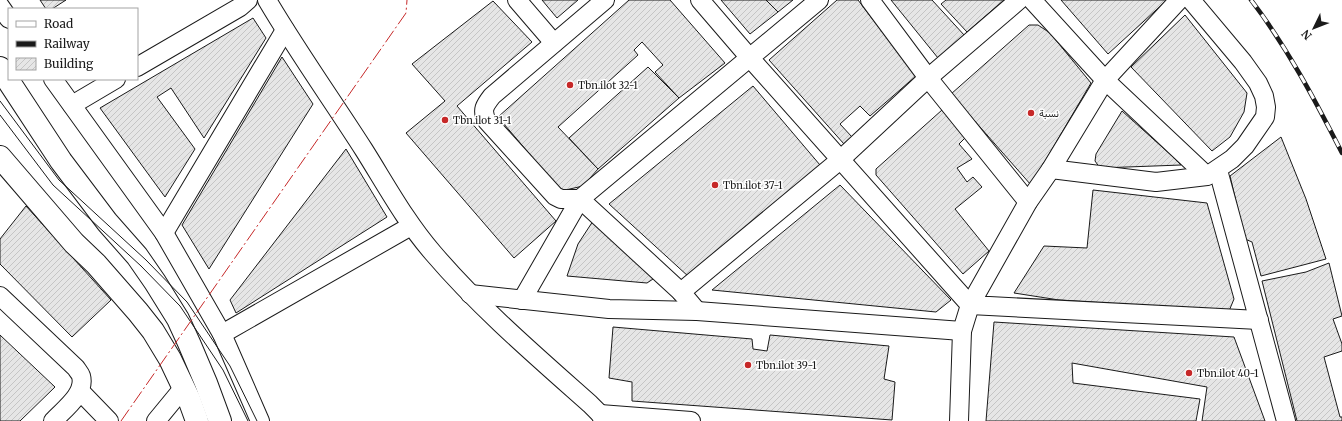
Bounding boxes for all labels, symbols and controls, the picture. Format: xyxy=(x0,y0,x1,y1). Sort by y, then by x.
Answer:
legend xyxy=(8,8,138,80)
north arrow xyxy=(1294,8,1334,48)
text: Road xyxy=(44,16,73,31)
text: N xyxy=(1298,27,1315,43)
text: Railway xyxy=(44,36,90,51)
text: Building xyxy=(44,56,94,71)
place label: Tbn.ilot 32-1 xyxy=(578,79,638,92)
marker: Tbn.ilot 32-1 xyxy=(565,80,575,90)
place label: نسبة xyxy=(1039,107,1059,120)
marker: نسبة xyxy=(1026,108,1036,118)
place label: Tbn.ilot 31-1 xyxy=(453,114,512,127)
marker: Tbn.ilot 31-1 xyxy=(440,115,450,125)
place label: Tbn.ilot 37-1 xyxy=(723,179,783,192)
marker: Tbn.ilot 37-1 xyxy=(710,180,720,190)
place label: Tbn.ilot 39-1 xyxy=(756,359,817,372)
marker: Tbn.ilot 39-1 xyxy=(743,360,753,370)
place label: Tbn.ilot 40-1 xyxy=(1197,367,1259,380)
marker: Tbn.ilot 40-1 xyxy=(1184,368,1194,378)

